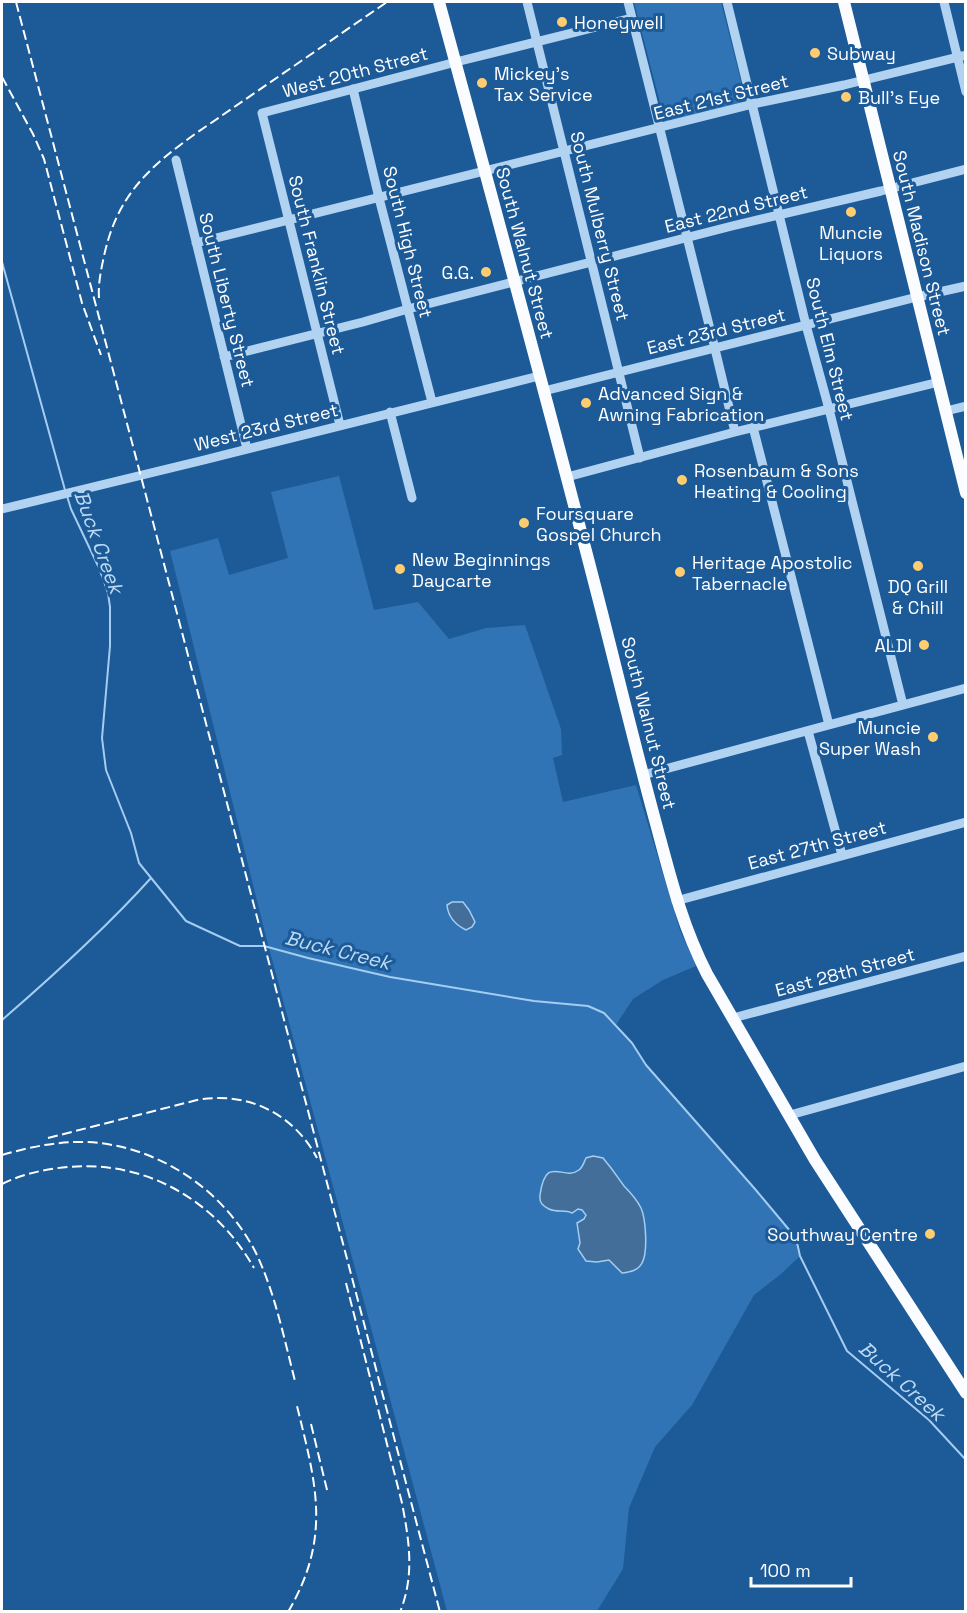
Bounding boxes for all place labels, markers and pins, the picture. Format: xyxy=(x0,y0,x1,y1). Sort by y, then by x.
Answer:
place label: Honeywell xyxy=(574,11,663,34)
marker: Honeywell xyxy=(555,15,569,29)
place label: Subway xyxy=(827,42,896,65)
marker: Subway xyxy=(808,46,822,60)
place label: Mickey's Tax Service xyxy=(494,62,593,106)
marker: Mickey's Tax Service xyxy=(475,76,489,90)
place label: Bull's Eye xyxy=(858,86,940,109)
marker: Bull's Eye xyxy=(839,90,853,104)
marker: Muncie Liquors xyxy=(844,205,858,219)
place label: Muncie Liquors xyxy=(819,221,883,265)
place label: G.G. xyxy=(442,261,474,284)
marker: G.G. xyxy=(479,265,493,279)
place label: Advanced Sign & Awning Fabrication xyxy=(598,382,764,426)
marker: Advanced Sign & Awning Fabrication xyxy=(579,396,593,410)
place label: Rosenbaum & Sons Heating & Cooling xyxy=(694,459,859,503)
marker: Rosenbaum & Sons Heating & Cooling xyxy=(675,473,689,487)
place label: Foursquare Gospel Church xyxy=(536,502,662,546)
marker: Foursquare Gospel Church xyxy=(517,516,531,530)
place label: New Beginnings Daycarte xyxy=(412,548,551,592)
place label: Heritage Apostolic Tabernacle xyxy=(692,551,853,595)
marker: DQ Grill & Chill xyxy=(911,559,925,573)
marker: New Beginnings Daycarte xyxy=(393,562,407,576)
marker: Heritage Apostolic Tabernacle xyxy=(673,565,687,579)
place label: DQ Grill & Chill xyxy=(888,575,948,619)
place label: ALDI xyxy=(875,634,912,657)
marker: ALDI xyxy=(917,638,931,652)
place label: Muncie Super Wash xyxy=(819,716,921,760)
marker: Muncie Super Wash xyxy=(926,730,940,744)
place label: Southway Centre xyxy=(767,1223,918,1246)
marker: Southway Centre xyxy=(923,1227,937,1241)

